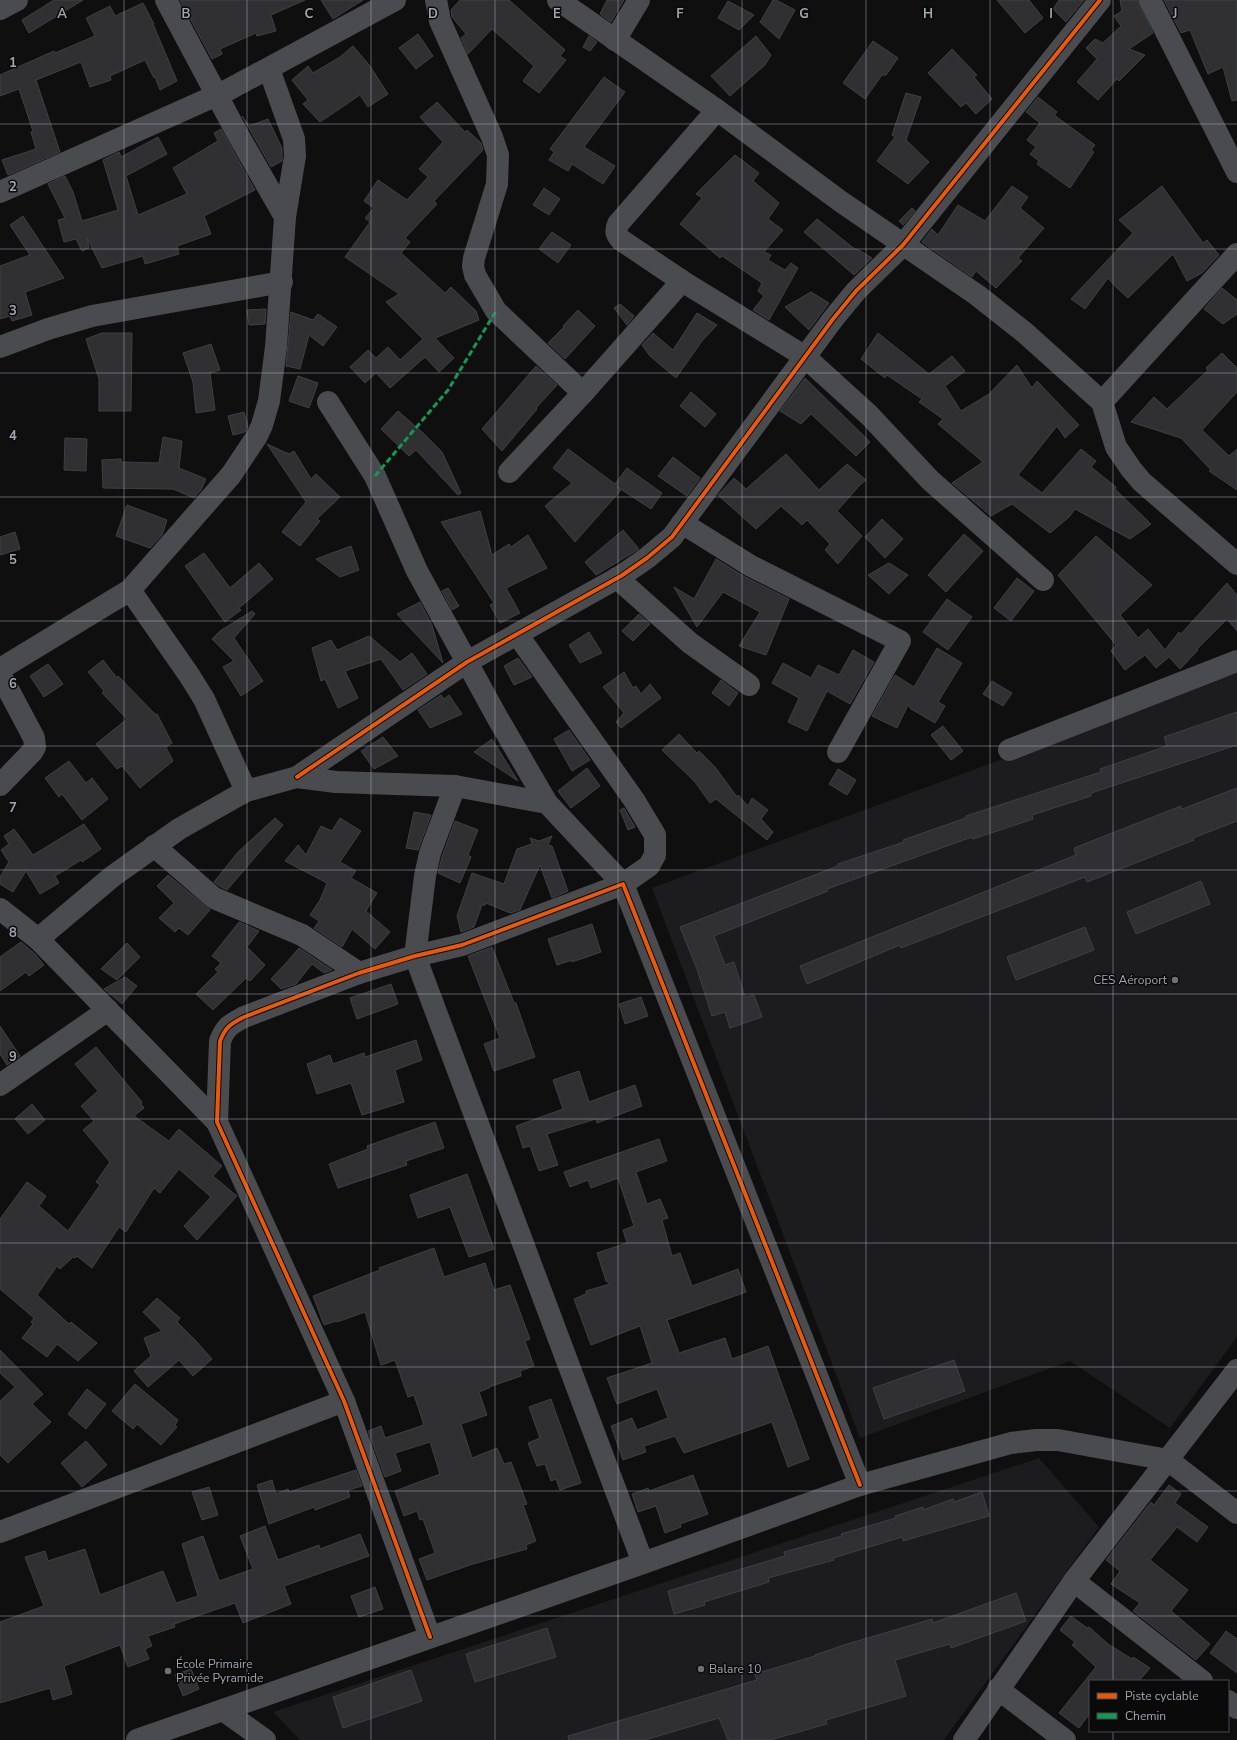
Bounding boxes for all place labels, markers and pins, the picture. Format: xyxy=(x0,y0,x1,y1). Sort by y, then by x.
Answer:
place label: CES Aéroport xyxy=(1093,972,1168,988)
marker: CES Aéroport xyxy=(1170,975,1180,985)
place label: École Primaire Privée Pyramide xyxy=(176,1656,263,1686)
place label: Balare 10 xyxy=(709,1661,761,1677)
marker: Balare 10 xyxy=(696,1664,706,1674)
marker: École Primaire Privée Pyramide xyxy=(163,1666,173,1676)

